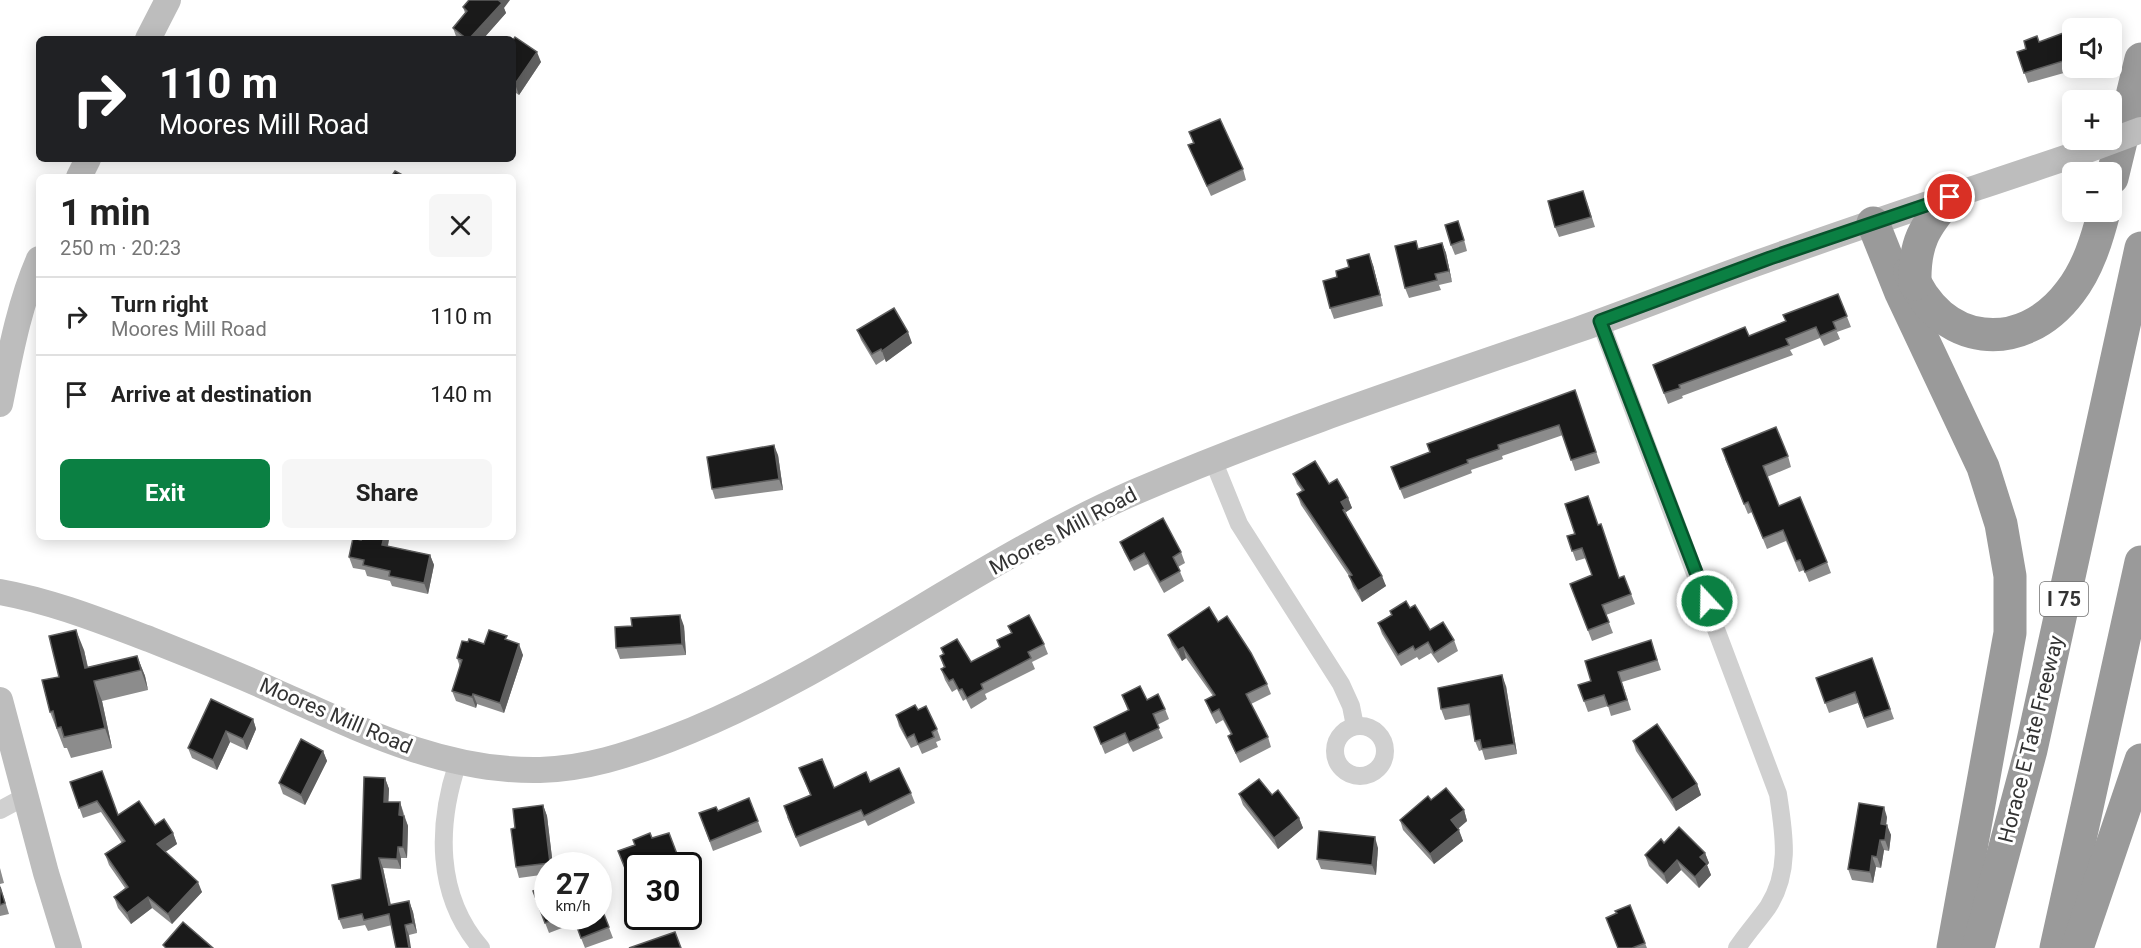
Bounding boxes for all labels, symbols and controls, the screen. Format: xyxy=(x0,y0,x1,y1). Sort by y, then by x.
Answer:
map controls xyxy=(2062,18,2122,222)
button: sound xyxy=(2062,18,2122,78)
text: 110 m xyxy=(159,59,278,108)
icon: right xyxy=(60,60,138,138)
button: + xyxy=(2062,90,2122,150)
text: Moores Mill Road xyxy=(159,109,369,141)
button: − xyxy=(2062,162,2122,222)
pin xyxy=(1924,171,1975,222)
icon: arrive xyxy=(1933,180,1966,213)
text: 1 min xyxy=(60,192,151,234)
button: close xyxy=(429,194,492,257)
text: 250 m · 20:23 xyxy=(60,236,181,260)
text: Turn right xyxy=(111,292,208,317)
icon: right xyxy=(60,300,93,333)
text: 110 m xyxy=(430,304,492,329)
text: Moores Mill Road xyxy=(111,317,267,341)
icon: arrive xyxy=(60,378,93,411)
text: Arrive at destination xyxy=(111,382,312,407)
text: 140 m xyxy=(430,382,492,407)
button: Exit xyxy=(60,459,270,528)
button: Share xyxy=(282,459,492,528)
street label: Moores Mill Road xyxy=(985,482,1141,580)
position arrow xyxy=(1675,569,1739,633)
road number: I 75 xyxy=(2040,582,2088,616)
street label: Horace E Tate Freeway xyxy=(1994,633,2068,845)
street label: Moores Mill Road xyxy=(256,673,416,759)
speed limit sign: 30 xyxy=(624,852,702,930)
text: 27 xyxy=(556,866,590,901)
text: km/h xyxy=(555,897,591,915)

